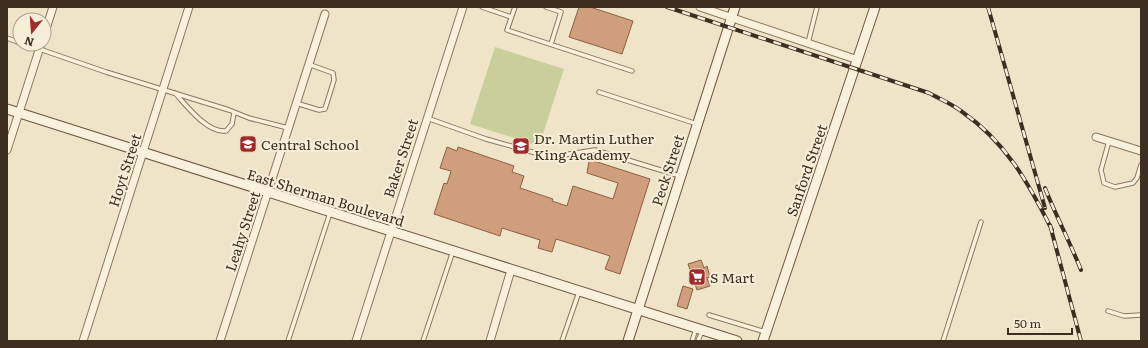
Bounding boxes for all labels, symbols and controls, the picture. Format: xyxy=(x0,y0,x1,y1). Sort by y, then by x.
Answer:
north arrow xyxy=(12,12,52,52)
text: N xyxy=(22,34,36,52)
street label: Baker Street xyxy=(378,116,422,200)
street label: Sanford Street xyxy=(781,121,831,219)
place label: Dr. Martin Luther King Academy xyxy=(534,128,654,164)
street label: Hoyt Street xyxy=(103,130,145,209)
street label: Peck Street xyxy=(646,131,688,208)
school or university icon: Central School xyxy=(238,134,258,154)
place label: Central School xyxy=(261,134,359,154)
school or university icon: Dr. Martin Luther King Academy xyxy=(511,136,531,156)
street label: East Sherman Boulevard xyxy=(245,164,408,231)
street label: Leahy Street xyxy=(220,188,264,274)
supermarket icon: S Mart xyxy=(687,267,707,287)
place label: S Mart xyxy=(710,267,755,287)
scale bar xyxy=(1008,310,1072,336)
text: 50 m xyxy=(1014,314,1041,332)

